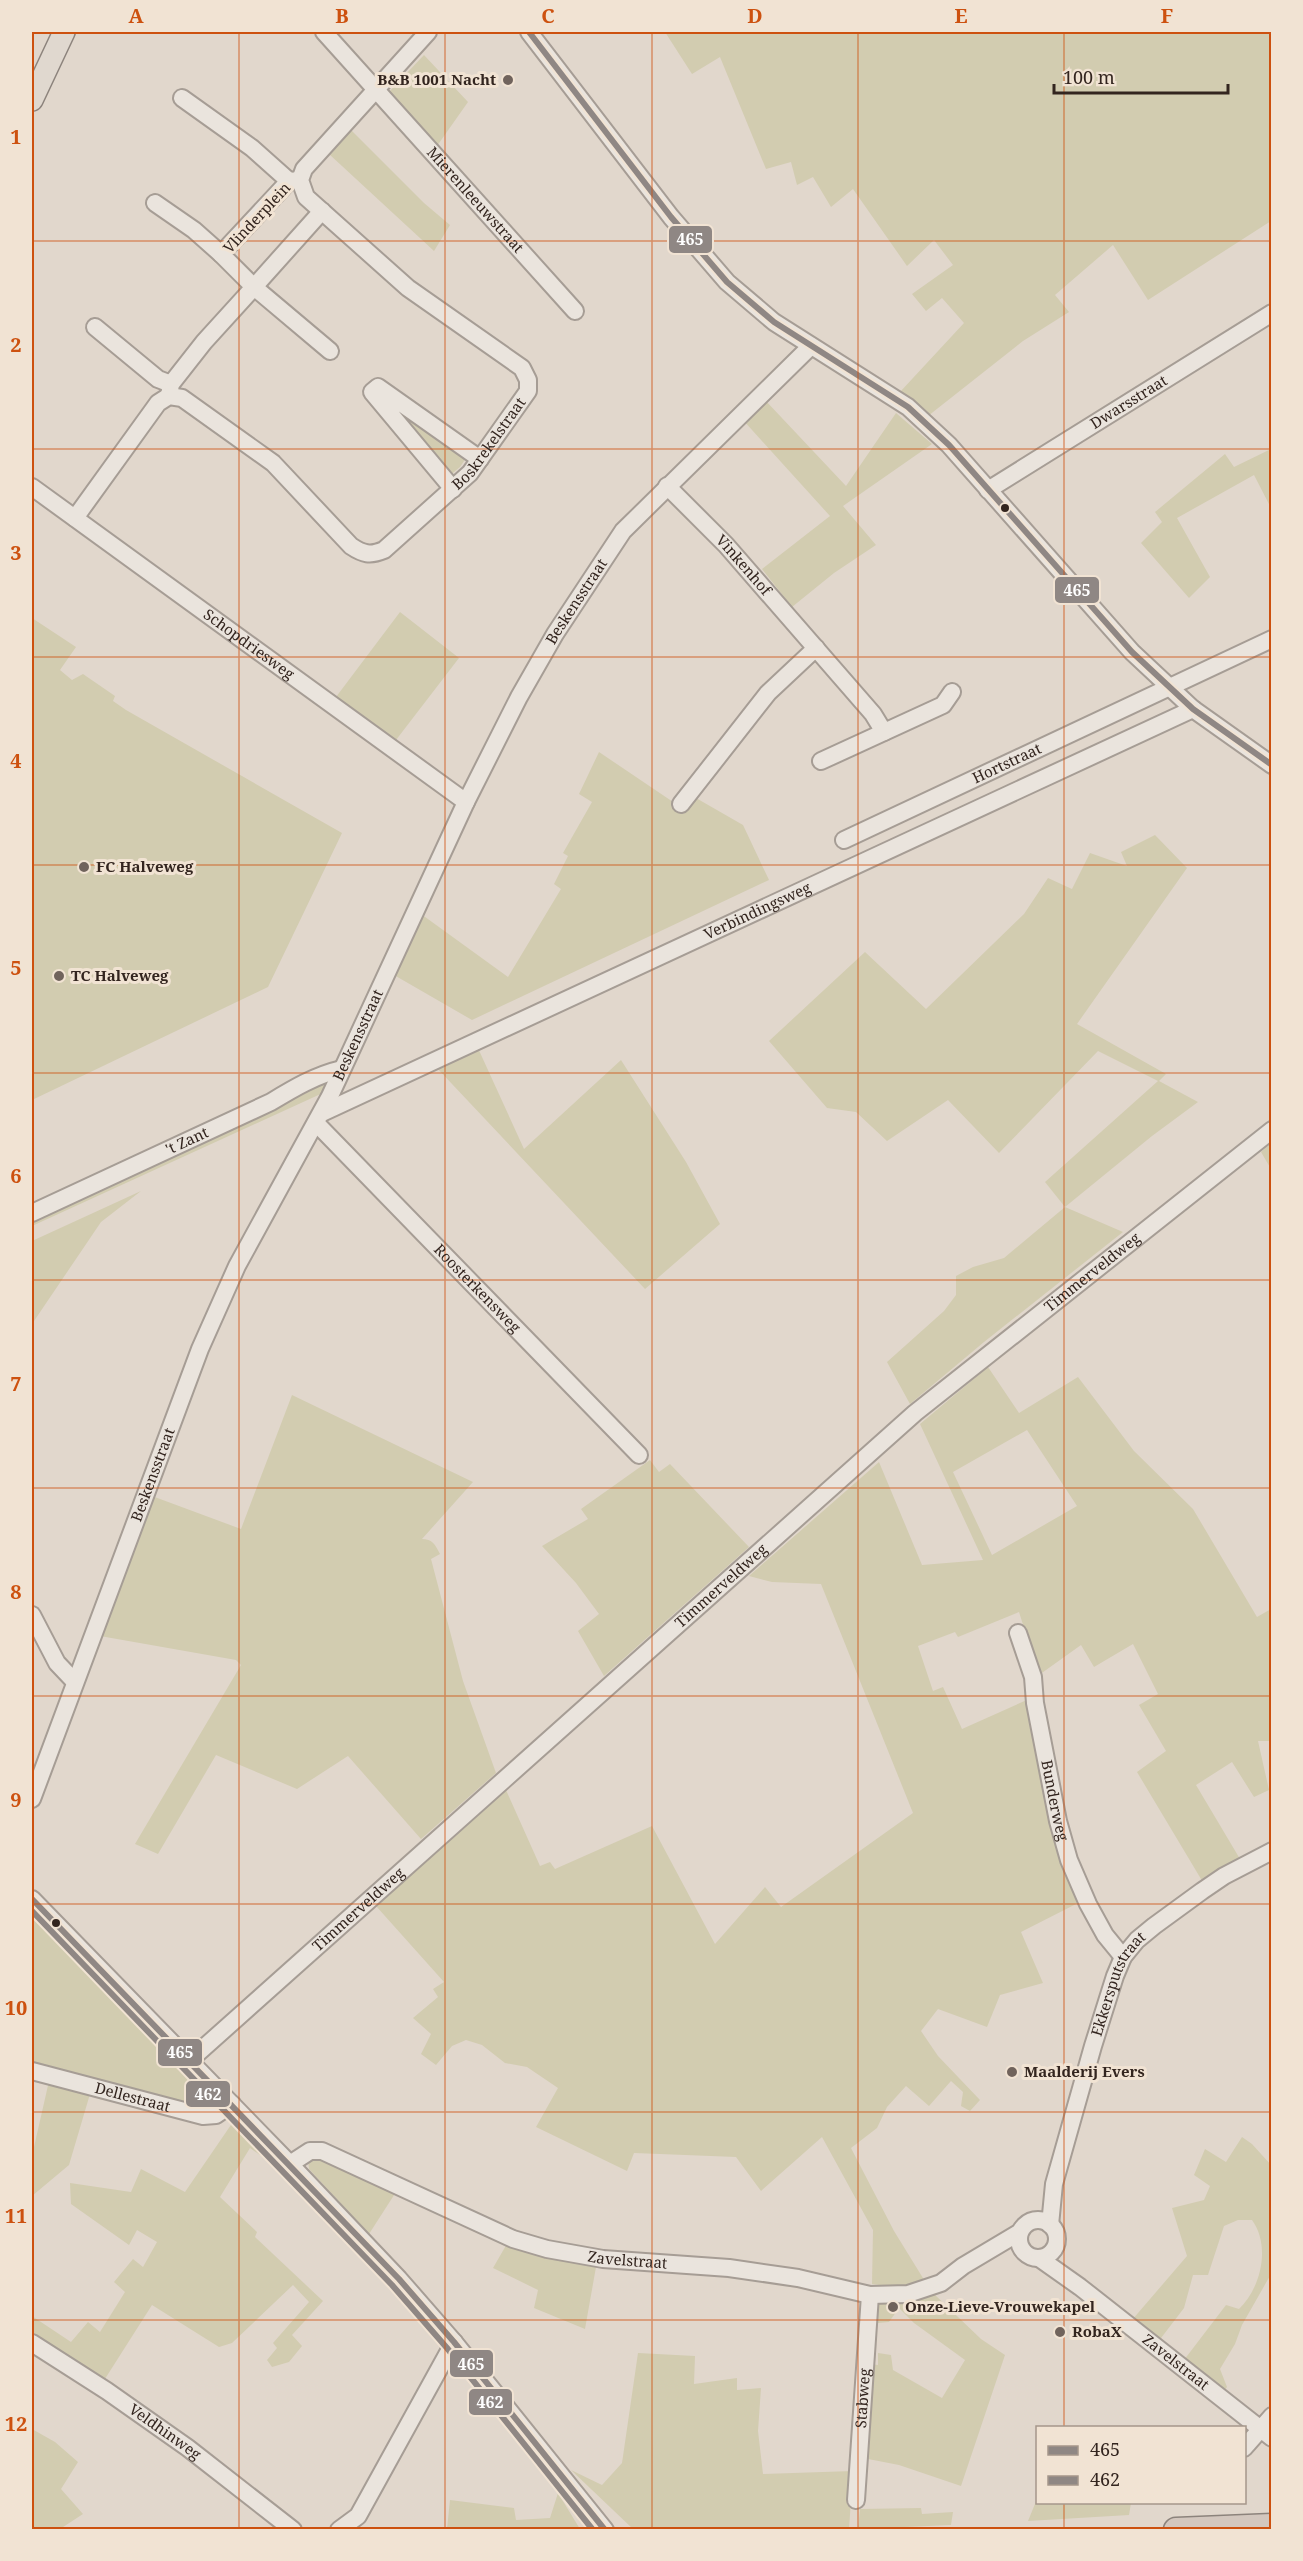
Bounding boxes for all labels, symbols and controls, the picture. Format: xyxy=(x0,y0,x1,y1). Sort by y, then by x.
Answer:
text: A xyxy=(128,2,144,29)
text: B xyxy=(335,2,349,29)
text: C xyxy=(541,2,555,29)
text: D xyxy=(747,2,763,29)
text: E xyxy=(954,2,968,29)
text: F xyxy=(1161,2,1173,29)
scale bar xyxy=(1054,57,1228,95)
text: 100 m xyxy=(1063,65,1115,89)
place label: B&B 1001 Nacht xyxy=(377,69,496,89)
marker: B&B 1001 Nacht xyxy=(501,73,515,87)
text: 1 xyxy=(10,123,22,150)
street label: Mierenleeuwstraat xyxy=(423,142,529,257)
street label: Vlinderplein xyxy=(218,177,294,257)
line badge: 465 xyxy=(668,225,713,254)
text: 465 xyxy=(676,228,704,250)
text: 2 xyxy=(10,331,22,358)
street label: Dwarsstraat xyxy=(1086,370,1171,433)
street label: Boskrekelstraat xyxy=(447,393,529,494)
unlabelled marker xyxy=(999,502,1011,514)
street label: Vinkenhof xyxy=(712,530,777,600)
text: 3 xyxy=(10,539,22,566)
street label: Beskensstraat xyxy=(540,554,611,647)
line badge: 465 xyxy=(1054,576,1100,604)
text: 465 xyxy=(1063,579,1091,601)
street label: Schopdriesweg xyxy=(200,604,299,683)
street label: Hortstraat xyxy=(969,738,1044,787)
text: 4 xyxy=(10,747,22,774)
place label: FC Halveweg xyxy=(96,856,194,876)
marker: FC Halveweg xyxy=(77,860,91,874)
street label: Verbindingsweg xyxy=(700,877,814,944)
text: 5 xyxy=(10,954,22,981)
place label: TC Halveweg xyxy=(71,965,169,985)
marker: TC Halveweg xyxy=(52,969,66,983)
street label: Beskensstraat xyxy=(327,986,387,1084)
street label: 't Zant xyxy=(162,1122,211,1159)
text: 6 xyxy=(10,1162,22,1189)
street label: Timmerveldweg xyxy=(1040,1227,1144,1316)
street label: Roosterkensweg xyxy=(430,1239,526,1337)
text: 7 xyxy=(10,1370,22,1397)
street label: Beskensstraat xyxy=(125,1425,179,1524)
street label: Timmerveldweg xyxy=(670,1539,771,1632)
text: 8 xyxy=(10,1578,22,1605)
street label: Bunderweg xyxy=(1037,1758,1074,1843)
text: 9 xyxy=(10,1786,22,1813)
street label: Timmerveldweg xyxy=(308,1862,408,1955)
unlabelled marker xyxy=(50,1917,62,1929)
street label: Ekkersputstraat xyxy=(1086,1926,1149,2039)
text: 10 xyxy=(5,1994,27,2021)
line badge: 465 xyxy=(157,2038,203,2067)
text: 465 xyxy=(166,2041,194,2063)
place label: Maalderij Evers xyxy=(1024,2061,1145,2081)
marker: Maalderij Evers xyxy=(1005,2065,1019,2079)
street label: Dellestraat xyxy=(93,2077,173,2116)
line badge: 462 xyxy=(185,2080,231,2108)
text: 462 xyxy=(194,2083,222,2105)
text: 11 xyxy=(5,2202,27,2229)
street label: Zavelstraat xyxy=(586,2245,668,2273)
place label: Onze-Lieve-Vrouwekapel xyxy=(905,2296,1096,2316)
marker: Onze-Lieve-Vrouwekapel xyxy=(886,2300,900,2314)
place label: RobaX xyxy=(1072,2321,1122,2341)
marker: RobaX xyxy=(1053,2325,1067,2339)
street label: Zavelstraat xyxy=(1139,2329,1214,2394)
line badge: 465 xyxy=(449,2349,494,2378)
text: 465 xyxy=(457,2353,485,2375)
street label: Stabweg xyxy=(850,2367,874,2429)
line badge: 462 xyxy=(468,2388,513,2416)
text: 462 xyxy=(476,2391,504,2413)
street label: Veldhinweg xyxy=(125,2399,206,2464)
text: 12 xyxy=(5,2410,27,2437)
legend xyxy=(1036,2426,1246,2504)
text: 465 xyxy=(1090,2437,1120,2461)
text: 462 xyxy=(1090,2467,1120,2491)

